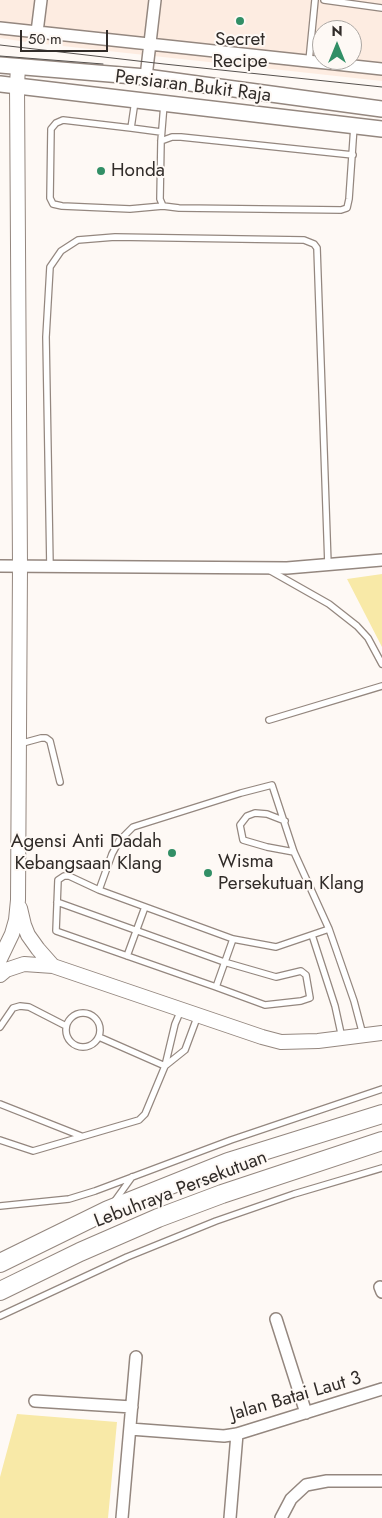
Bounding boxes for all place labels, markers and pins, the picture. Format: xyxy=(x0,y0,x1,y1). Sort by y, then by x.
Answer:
marker: Secret Recipe xyxy=(234,15,246,27)
place label: Secret Recipe xyxy=(212,29,268,73)
place label: Honda xyxy=(111,160,165,182)
marker: Honda xyxy=(95,165,107,177)
place label: Agensi Anti Dadah Kebangsaan Klang xyxy=(11,831,162,875)
marker: Agensi Anti Dadah Kebangsaan Klang xyxy=(166,847,178,859)
place label: Wisma Persekutuan Klang xyxy=(218,851,364,895)
marker: Wisma Persekutuan Klang xyxy=(202,867,214,879)

